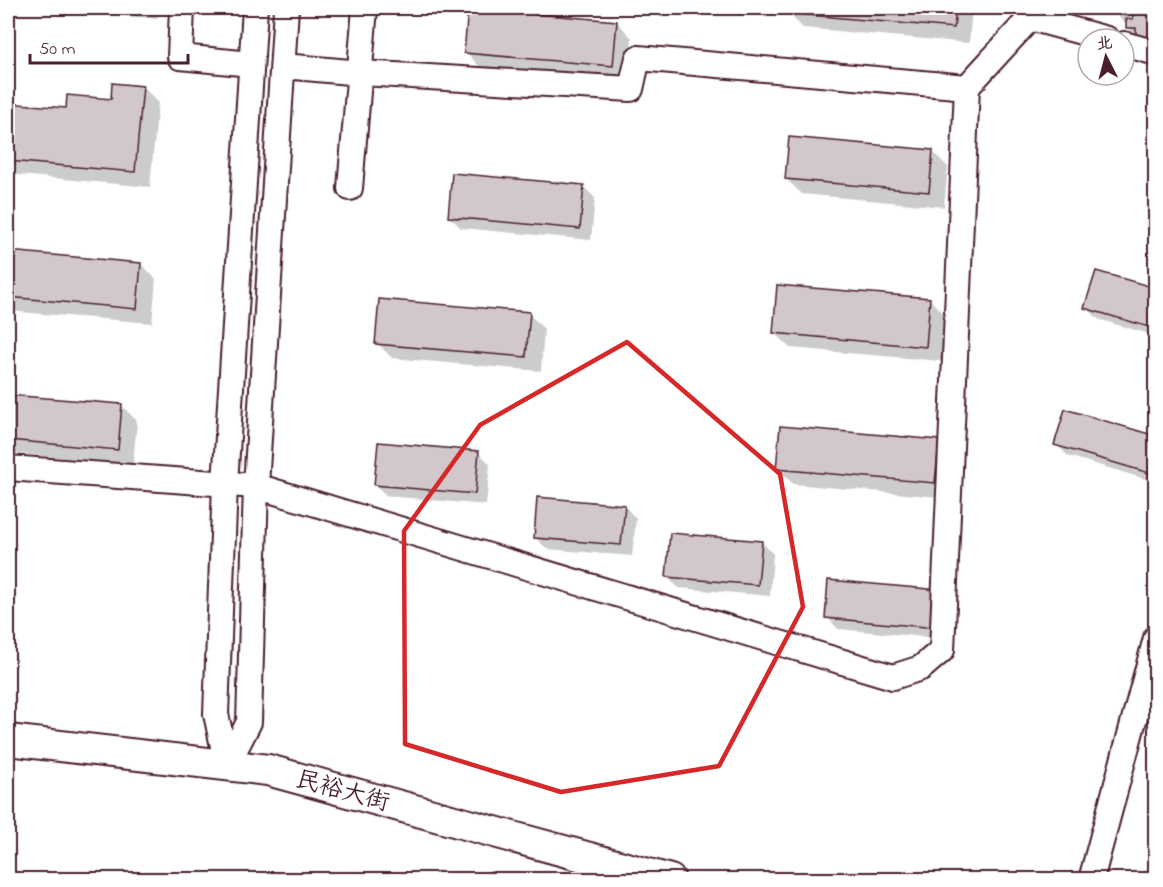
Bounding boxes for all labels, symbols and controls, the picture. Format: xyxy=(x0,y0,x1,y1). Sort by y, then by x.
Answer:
scale bar xyxy=(30,27,188,65)
north arrow xyxy=(1076,27,1136,87)
text: 北 xyxy=(1095,31,1114,57)
text: 50 m xyxy=(39,37,76,63)
street label: 民裕大街 xyxy=(291,763,393,822)

